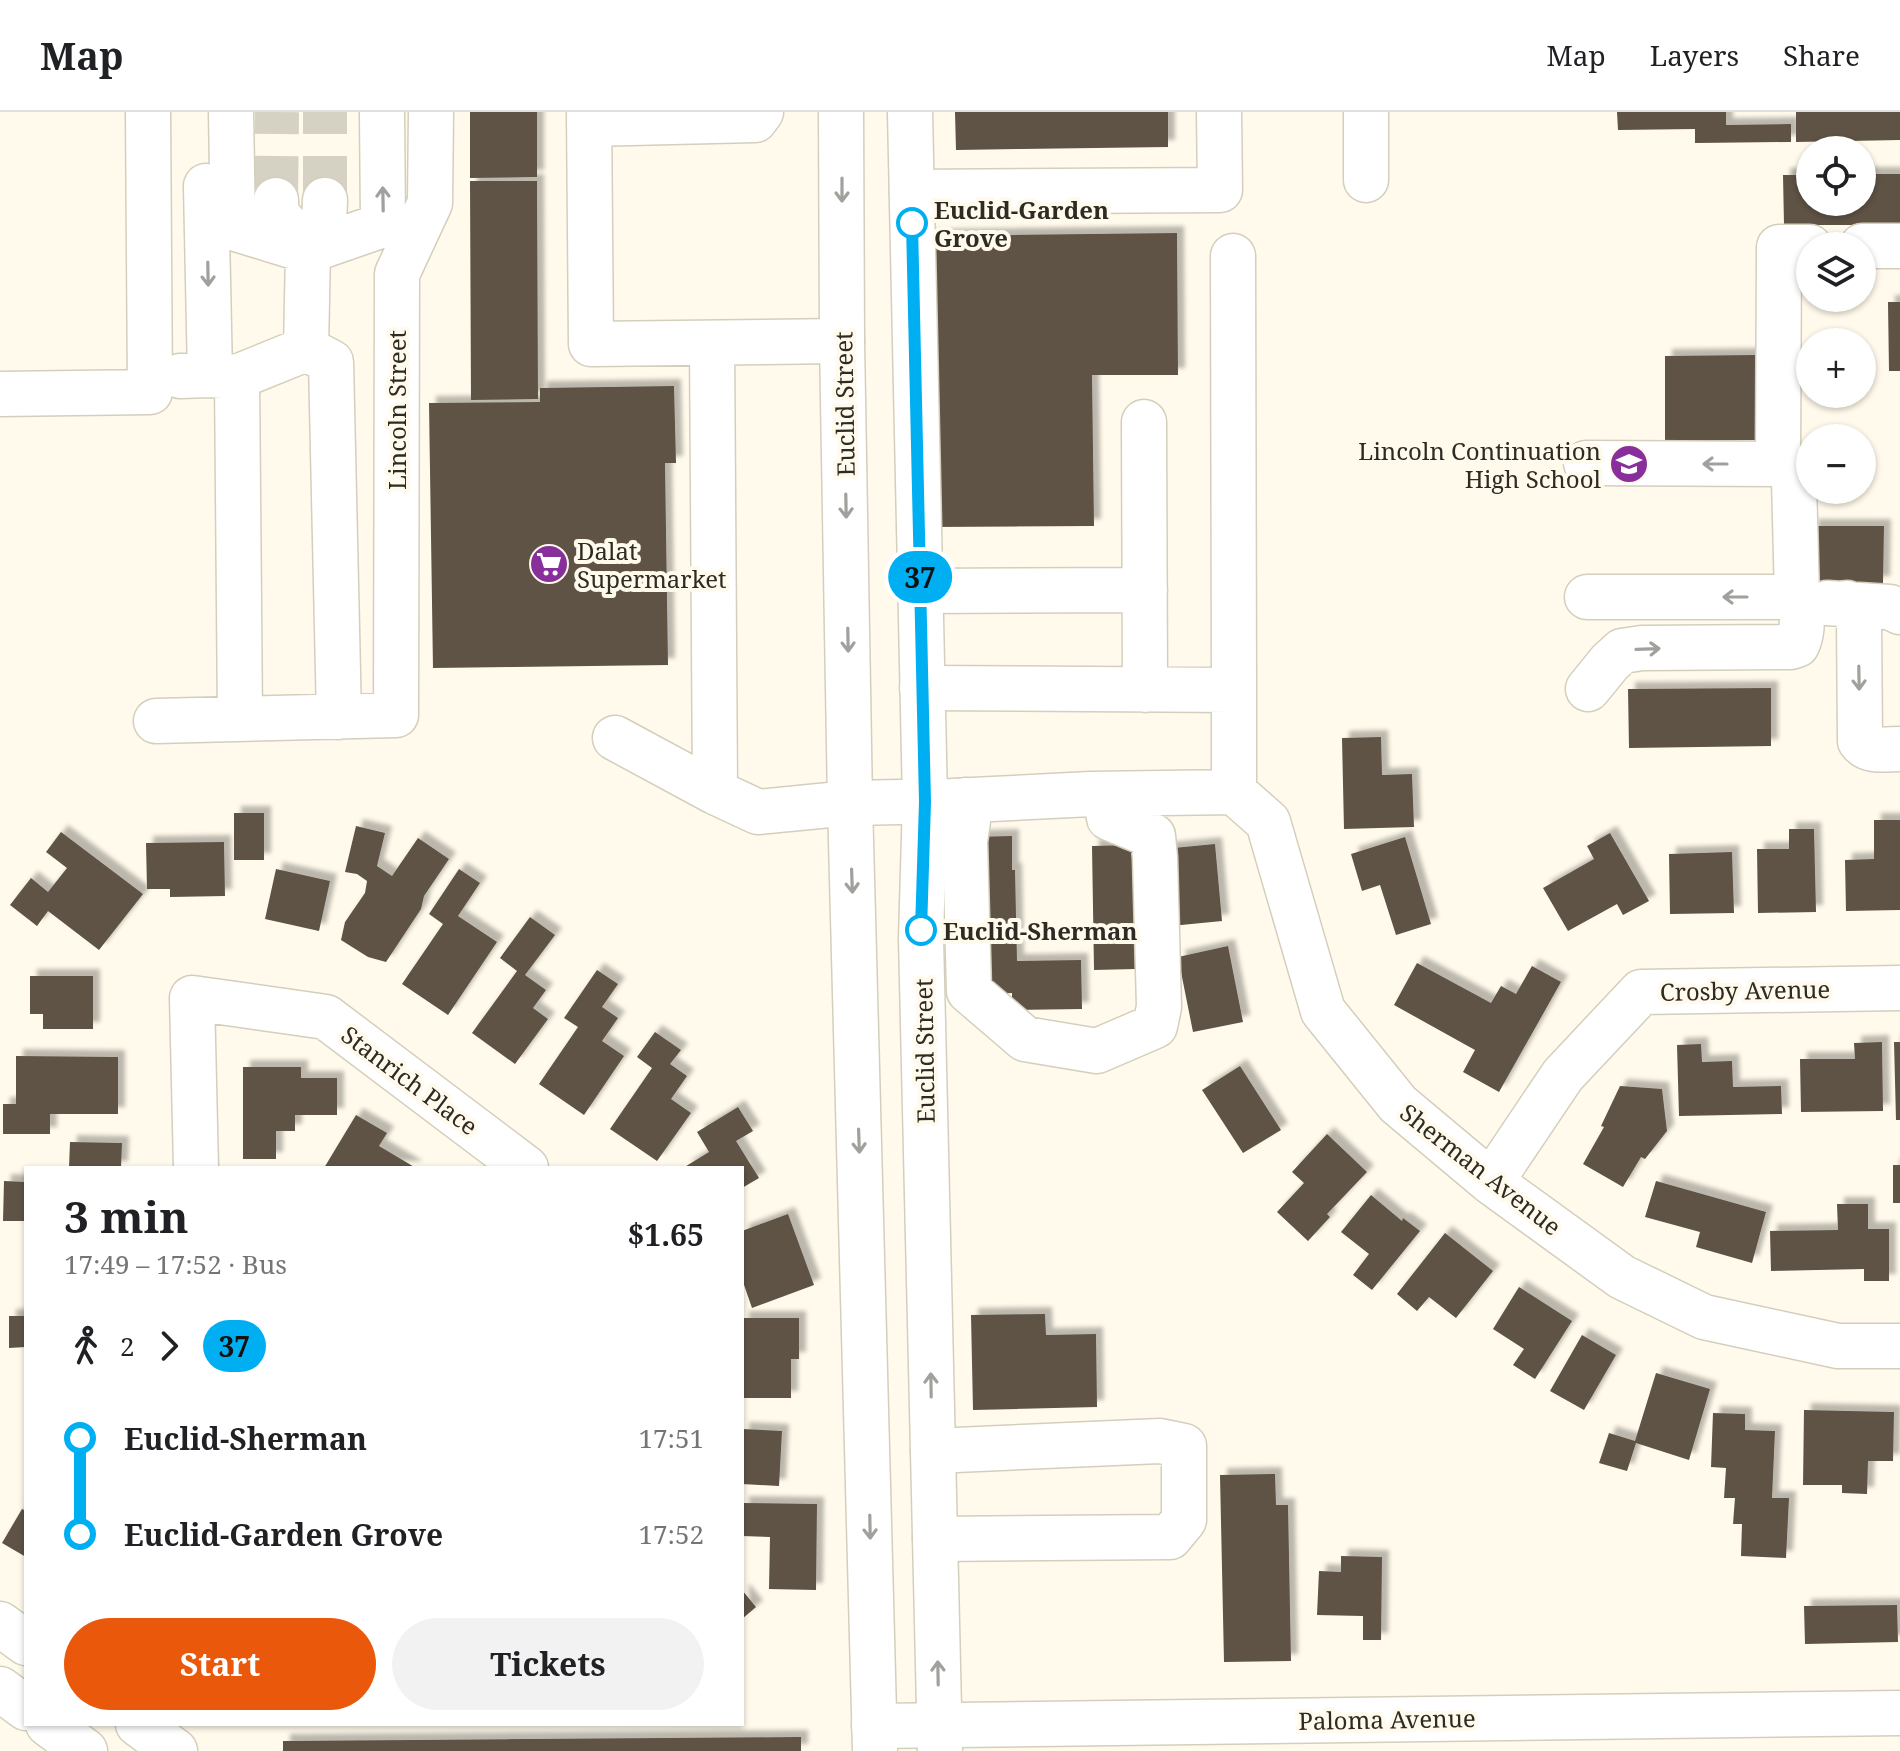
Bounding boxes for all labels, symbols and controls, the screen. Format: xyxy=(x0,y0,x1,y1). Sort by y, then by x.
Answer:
text: Map xyxy=(40,29,124,81)
text: Map xyxy=(1547,36,1606,74)
text: Layers xyxy=(1650,36,1739,74)
text: Share xyxy=(1783,36,1860,74)
map controls xyxy=(1796,136,1876,504)
button: locate xyxy=(1796,136,1876,216)
one-way arrow xyxy=(834,176,849,203)
one-way arrow xyxy=(375,186,391,213)
place label: Euclid-Garden Grove xyxy=(934,193,1109,254)
marker: Euclid-Garden Grove xyxy=(897,208,927,238)
button: layers xyxy=(1796,232,1876,312)
one-way arrow xyxy=(200,260,215,287)
button: + xyxy=(1796,328,1876,408)
street label: Lincoln Street xyxy=(380,330,413,490)
street label: Euclid Street xyxy=(826,331,862,477)
button: − xyxy=(1796,424,1876,504)
place label: Lincoln Continuation High School xyxy=(1358,434,1602,495)
school or university icon: Lincoln Continuation High School xyxy=(1608,443,1650,485)
one-way arrow xyxy=(1702,456,1729,472)
one-way arrow xyxy=(838,492,853,519)
place label: Dalat Supermarket xyxy=(577,534,727,595)
supermarket icon: Dalat Supermarket xyxy=(528,543,570,585)
line badge: 37 xyxy=(884,551,956,603)
text: 37 xyxy=(904,558,936,596)
one-way arrow xyxy=(1722,589,1749,605)
one-way arrow xyxy=(840,626,856,653)
one-way arrow xyxy=(1634,641,1661,656)
one-way arrow xyxy=(1851,664,1867,691)
one-way arrow xyxy=(844,867,860,894)
place label: Euclid-Sherman xyxy=(943,914,1138,947)
marker: Euclid-Sherman xyxy=(906,915,936,945)
street label: Crosby Avenue xyxy=(1659,972,1831,1008)
street label: Euclid Street xyxy=(906,978,942,1124)
street label: Stanrich Place xyxy=(335,1018,485,1142)
street label: Sherman Avenue xyxy=(1394,1096,1568,1242)
one-way arrow xyxy=(852,1127,867,1154)
text: 3 min xyxy=(64,1186,189,1246)
text: $1.65 xyxy=(627,1214,704,1255)
text: 17:49 – 17:52 · Bus xyxy=(64,1246,287,1282)
icon: walk xyxy=(64,1324,108,1368)
icon: forward xyxy=(147,1324,191,1368)
text: 37 xyxy=(219,1327,250,1365)
text: 2 xyxy=(120,1328,135,1364)
one-way arrow xyxy=(924,1372,939,1399)
text: Euclid-Sherman xyxy=(124,1418,367,1459)
text: 17:51 xyxy=(638,1420,704,1456)
one-way arrow xyxy=(862,1513,877,1540)
text: Euclid-Garden Grove xyxy=(124,1514,443,1555)
text: 17:52 xyxy=(638,1516,704,1552)
button: Start xyxy=(64,1618,376,1710)
button: Tickets xyxy=(392,1618,704,1710)
one-way arrow xyxy=(931,1660,946,1687)
street label: Paloma Avenue xyxy=(1298,1701,1476,1737)

